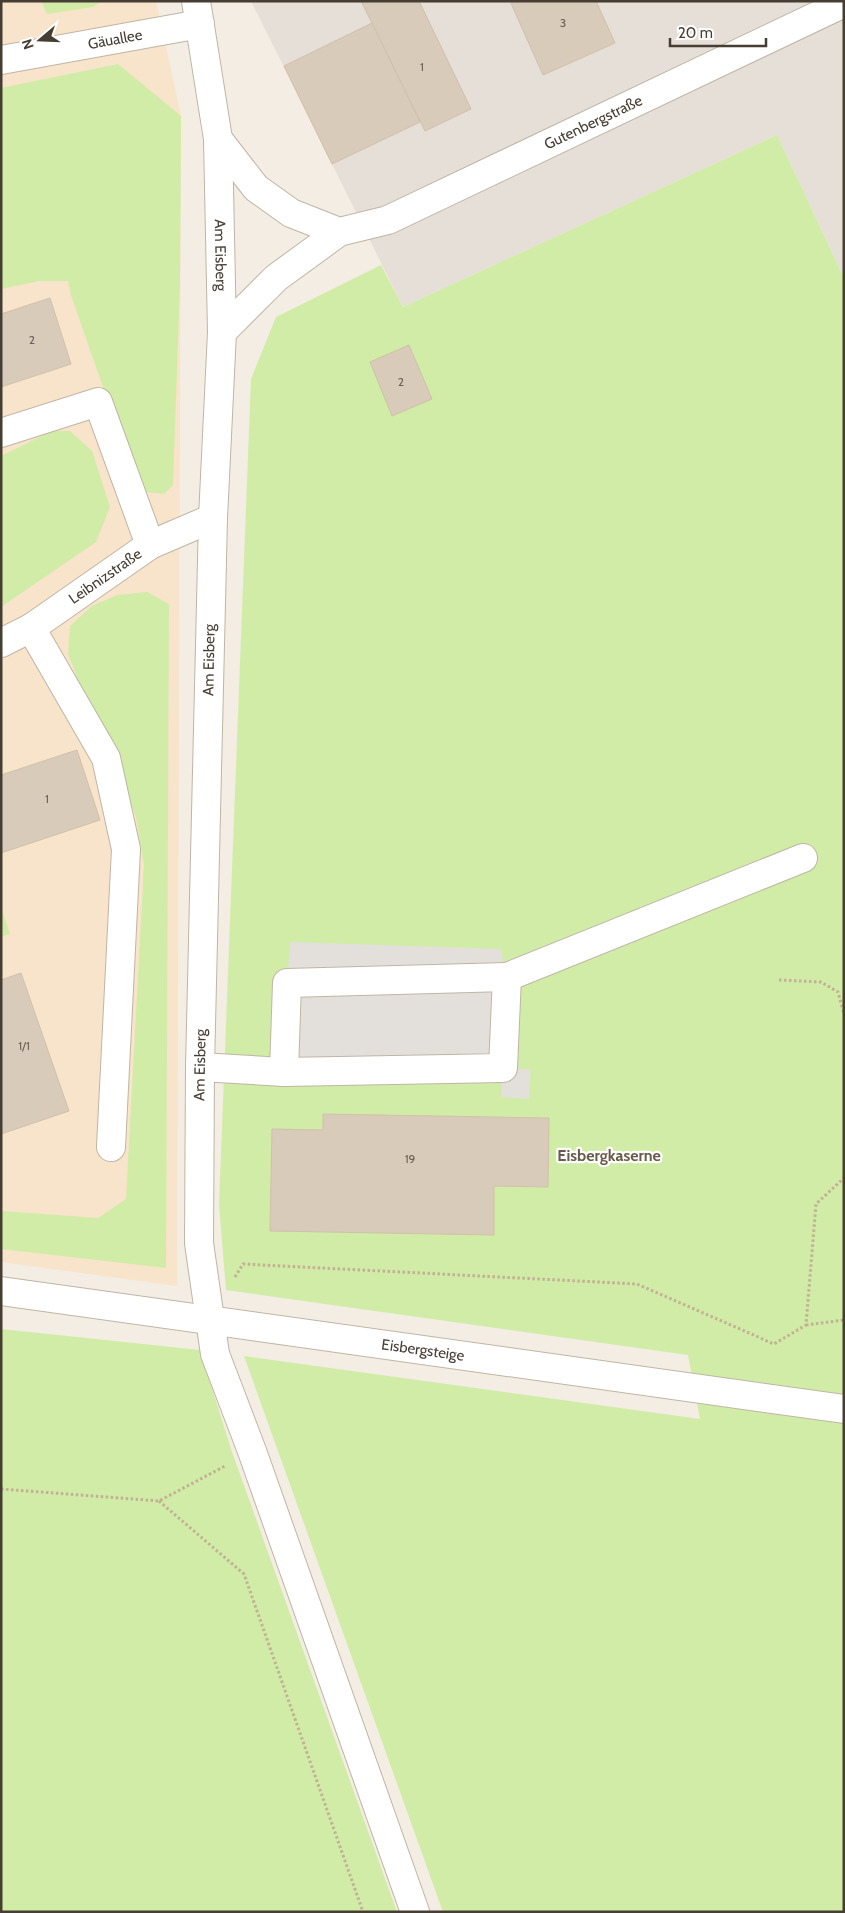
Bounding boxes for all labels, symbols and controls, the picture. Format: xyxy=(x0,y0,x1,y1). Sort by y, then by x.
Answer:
north arrow xyxy=(15,15,65,65)
house number: 3 xyxy=(560,15,566,30)
scale bar xyxy=(670,15,766,47)
text: 20 m xyxy=(678,24,713,42)
street label: Gäuallee xyxy=(87,26,144,53)
text: N xyxy=(18,37,38,52)
house number: 1 xyxy=(420,59,424,74)
street label: Gutenbergstraße xyxy=(541,91,645,153)
street label: Am Eisberg xyxy=(211,219,230,292)
house number: 2 xyxy=(29,332,35,347)
house number: 2 xyxy=(398,374,404,389)
street label: Leibnizstraße xyxy=(65,544,145,608)
street label: Am Eisberg xyxy=(199,623,219,696)
house number: 1 xyxy=(45,791,49,806)
street label: Am Eisberg xyxy=(190,1028,210,1101)
house number: 1/1 xyxy=(18,1038,30,1053)
district label: Eisbergkaserne xyxy=(557,1146,661,1165)
house number: 19 xyxy=(405,1151,416,1166)
street label: Eisbergsteige xyxy=(380,1335,466,1365)

